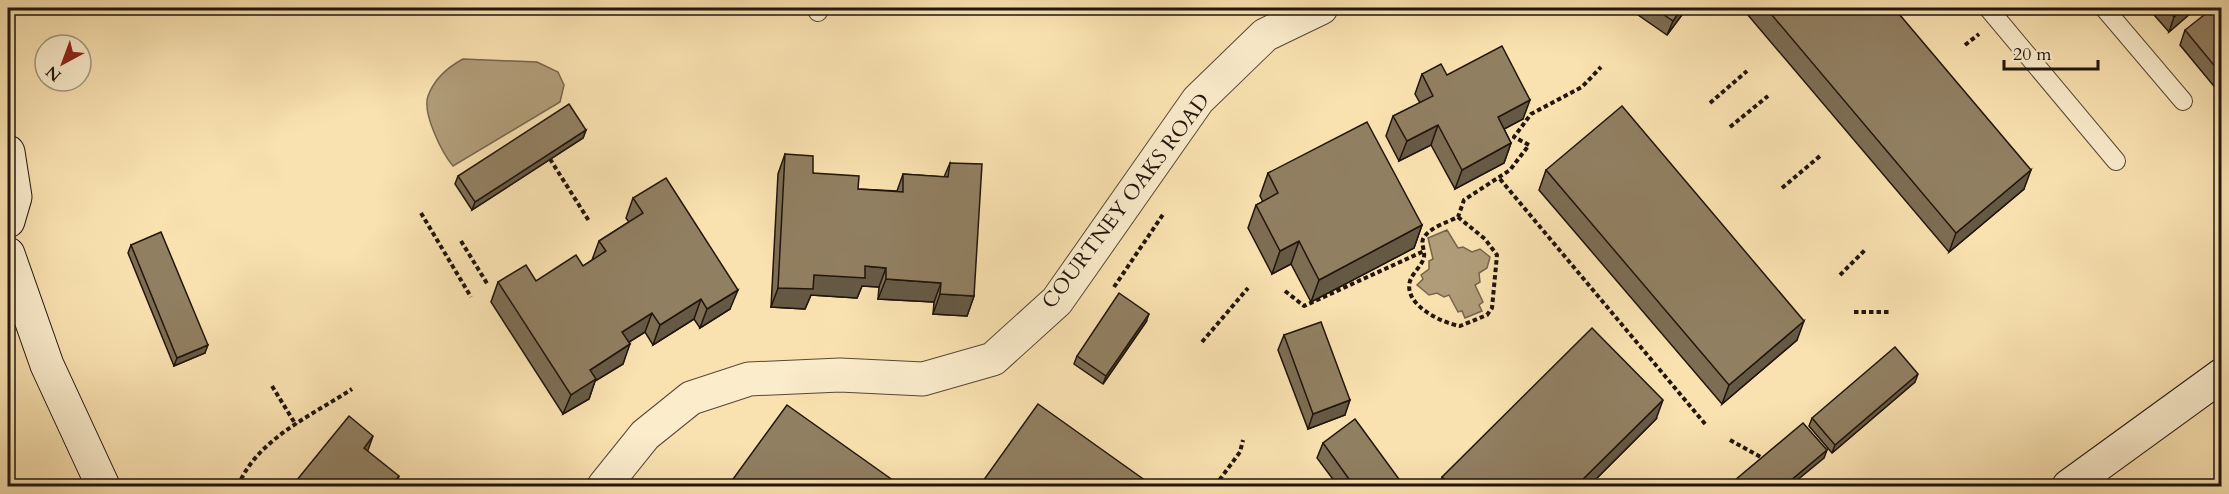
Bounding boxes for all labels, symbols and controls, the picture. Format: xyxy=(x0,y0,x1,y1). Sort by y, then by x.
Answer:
north arrow xyxy=(33,33,93,93)
scale bar xyxy=(2004,33,2098,71)
text: 20 m xyxy=(2013,42,2052,67)
text: N xyxy=(41,61,66,86)
street label: COURTNEY OAKS ROAD xyxy=(1035,87,1217,315)

